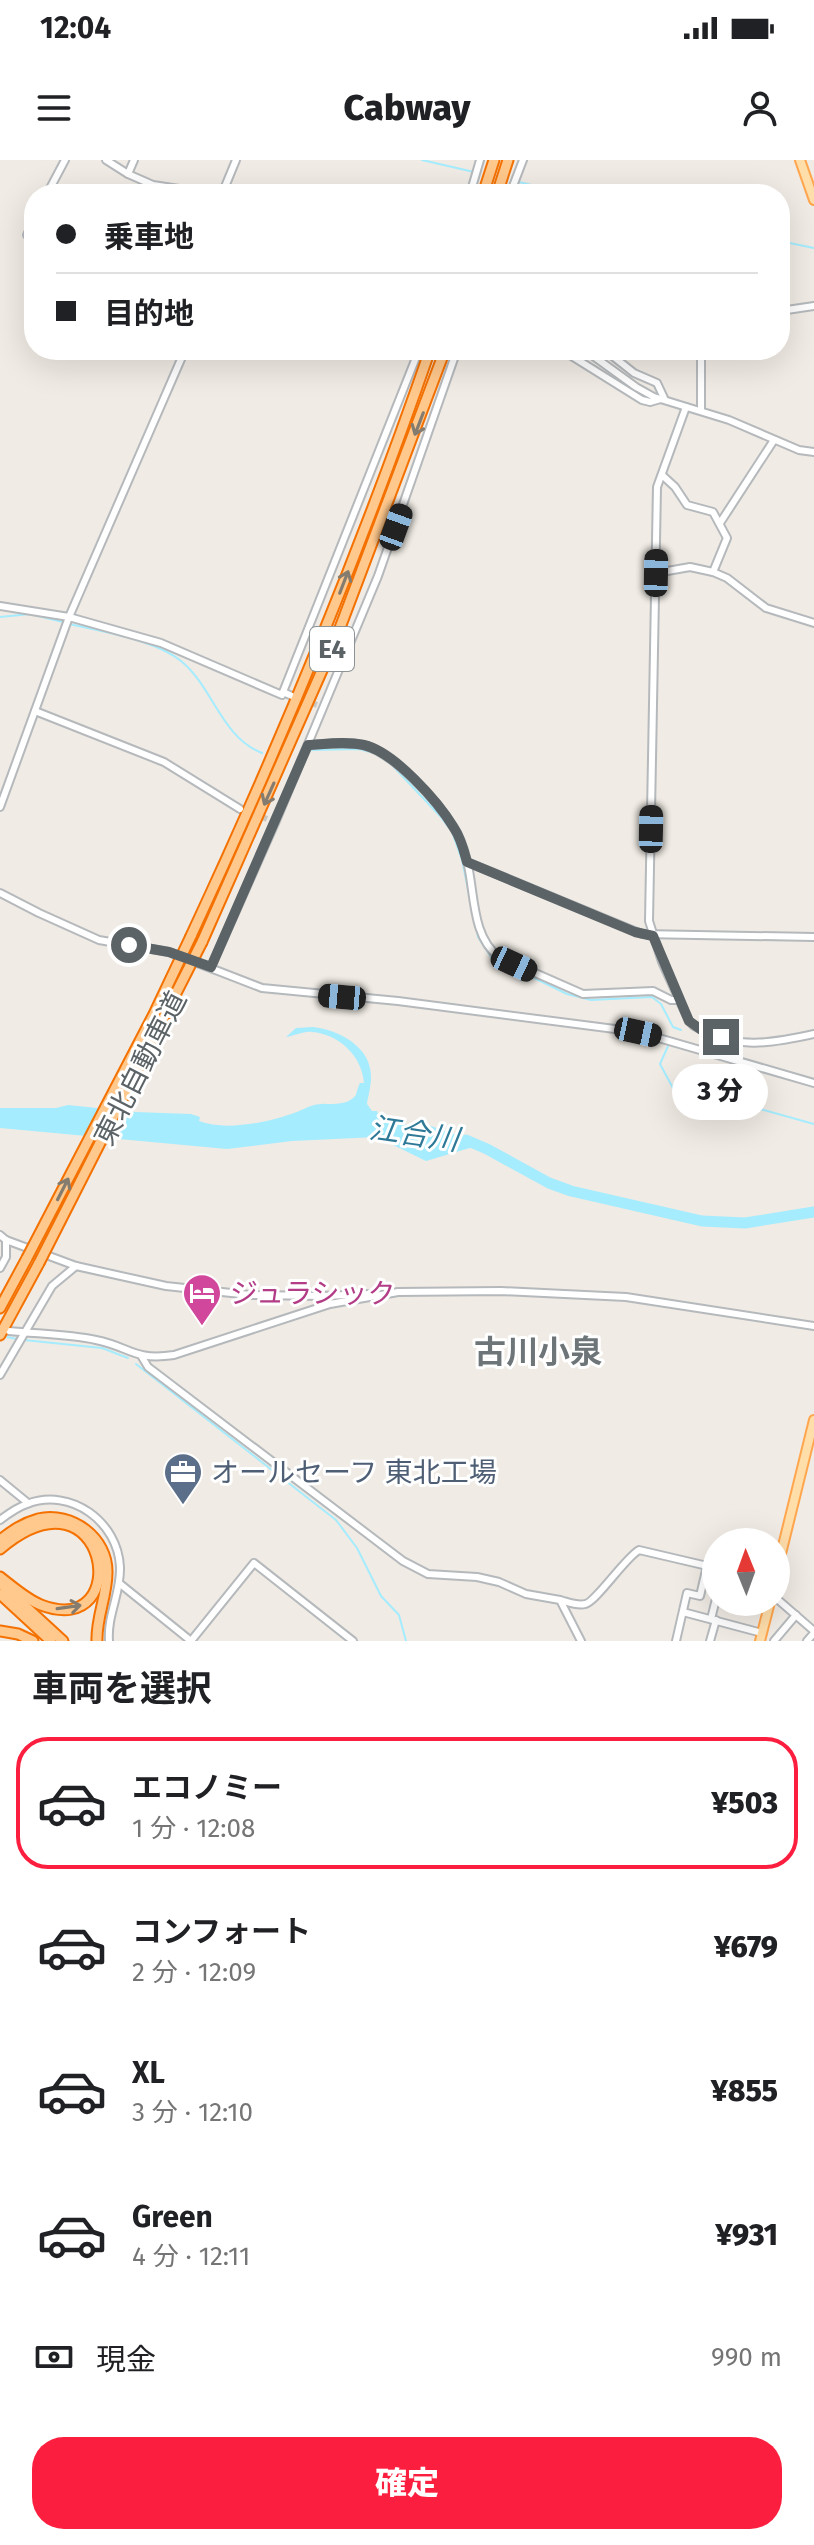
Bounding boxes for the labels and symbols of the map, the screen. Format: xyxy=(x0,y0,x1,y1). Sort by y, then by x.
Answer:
one-way arrow xyxy=(411,411,425,435)
car xyxy=(377,500,415,554)
car xyxy=(644,549,668,597)
one-way arrow xyxy=(338,570,352,595)
road number: E4 xyxy=(310,627,354,671)
one-way arrow xyxy=(261,782,276,806)
car xyxy=(639,805,663,853)
route start xyxy=(111,927,147,963)
car xyxy=(487,943,541,985)
car xyxy=(317,983,367,1011)
street label: 東北自動車道 xyxy=(88,986,193,1151)
car xyxy=(612,1015,664,1049)
route end xyxy=(703,1019,739,1055)
callout: 3 分 xyxy=(673,1065,769,1121)
water label: 江合川 xyxy=(367,1110,464,1159)
one-way arrow xyxy=(55,1178,71,1202)
hotel icon: ジュラシック xyxy=(181,1272,223,1327)
place label: ジュラシック xyxy=(230,1277,395,1310)
district label: 古川小泉 xyxy=(474,1333,602,1371)
office icon: オールセーフ 東北工場 xyxy=(162,1451,204,1506)
place label: オールセーフ 東北工場 xyxy=(211,1456,497,1489)
north arrow xyxy=(702,1528,790,1616)
one-way arrow xyxy=(55,1599,81,1614)

